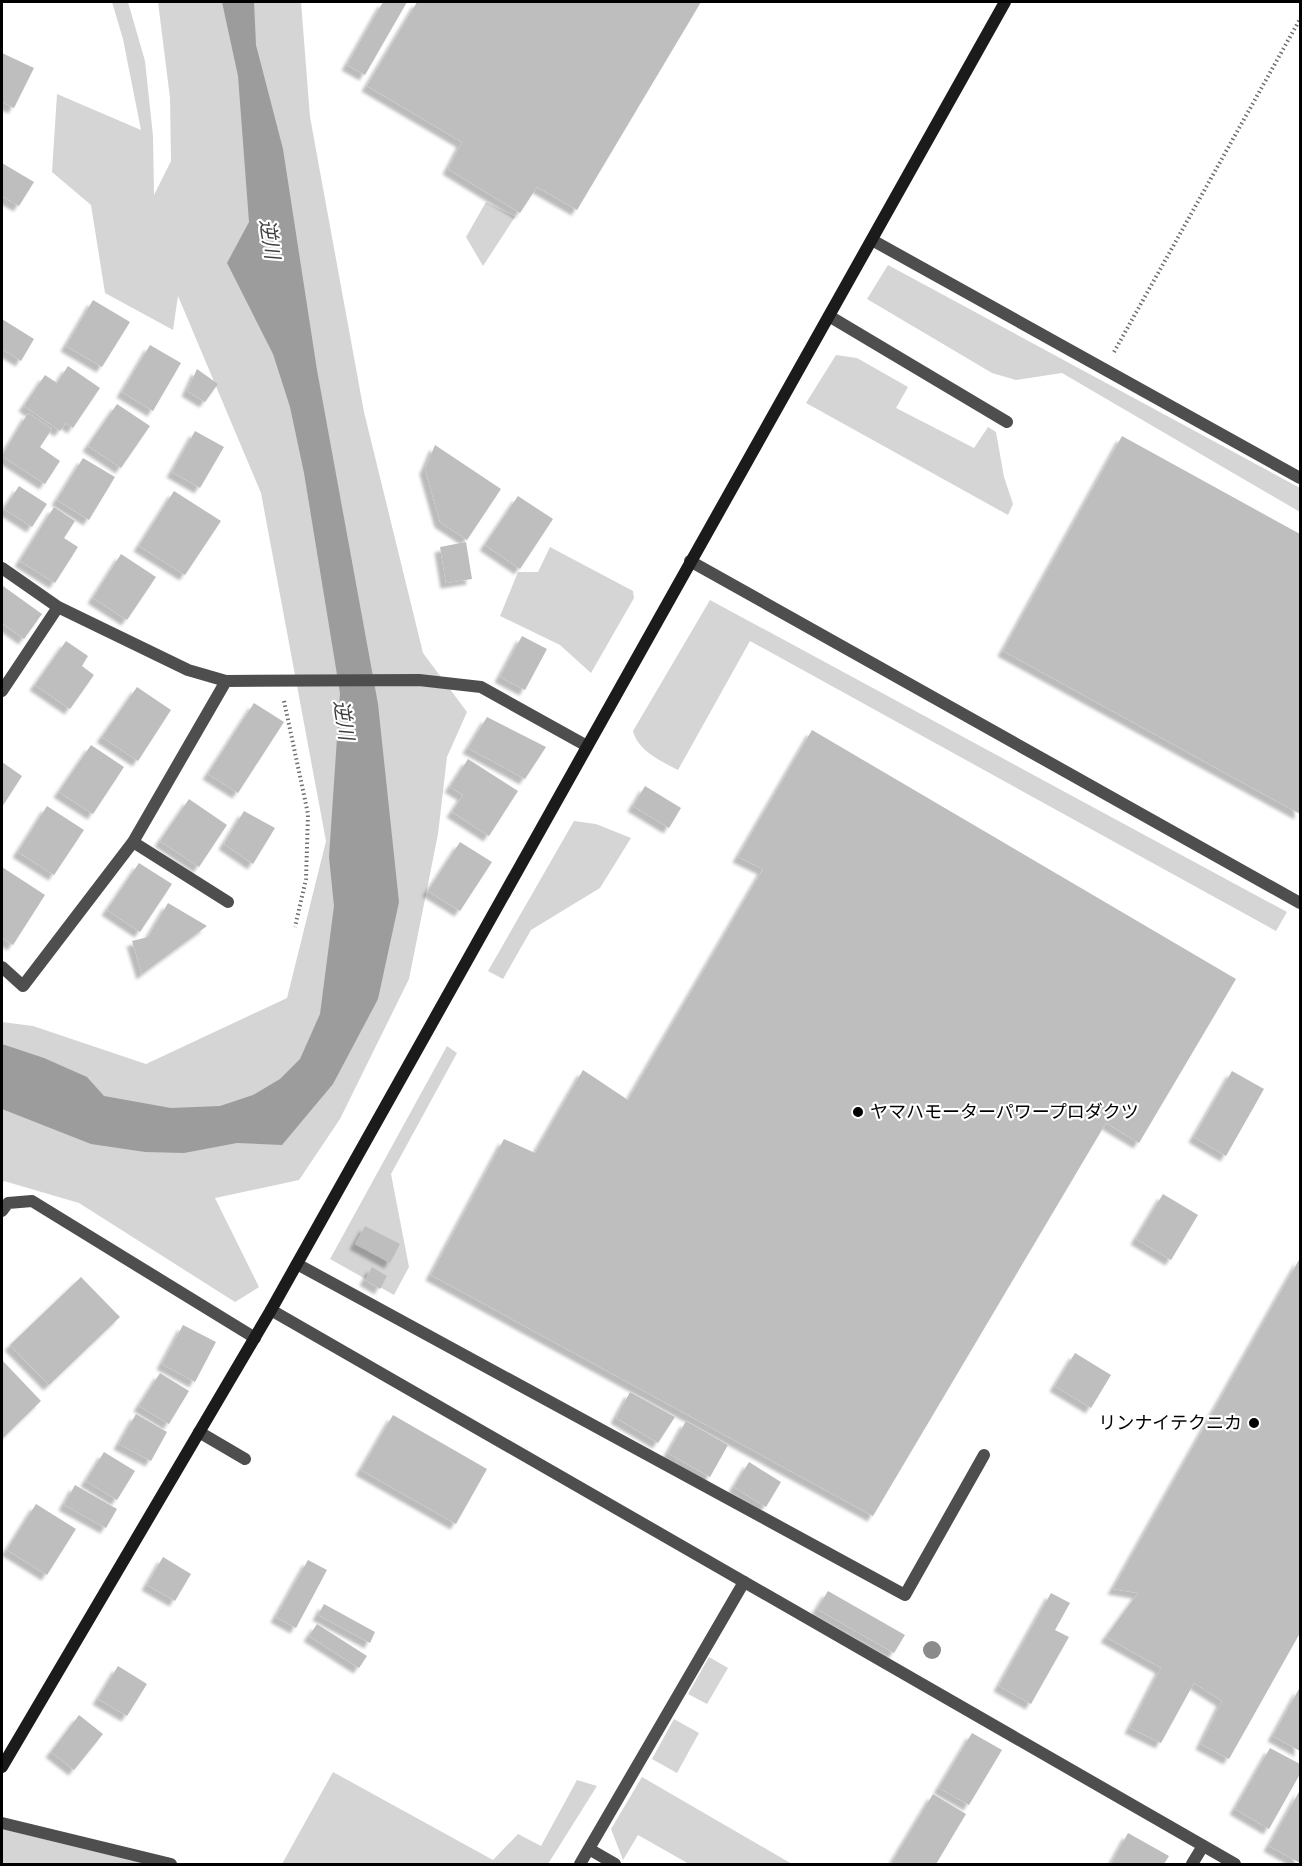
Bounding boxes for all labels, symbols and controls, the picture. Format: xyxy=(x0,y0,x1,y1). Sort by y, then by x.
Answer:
water label: 逆川 xyxy=(256,217,285,262)
water label: 逆川 xyxy=(330,698,359,743)
place label: ヤマハモーターパワープロダクツ xyxy=(870,1101,1139,1121)
marker: ヤマハモーターパワープロダクツ xyxy=(851,1105,865,1119)
place label: リンナイテクニカ xyxy=(1098,1412,1242,1432)
marker: リンナイテクニカ xyxy=(1247,1416,1261,1430)

